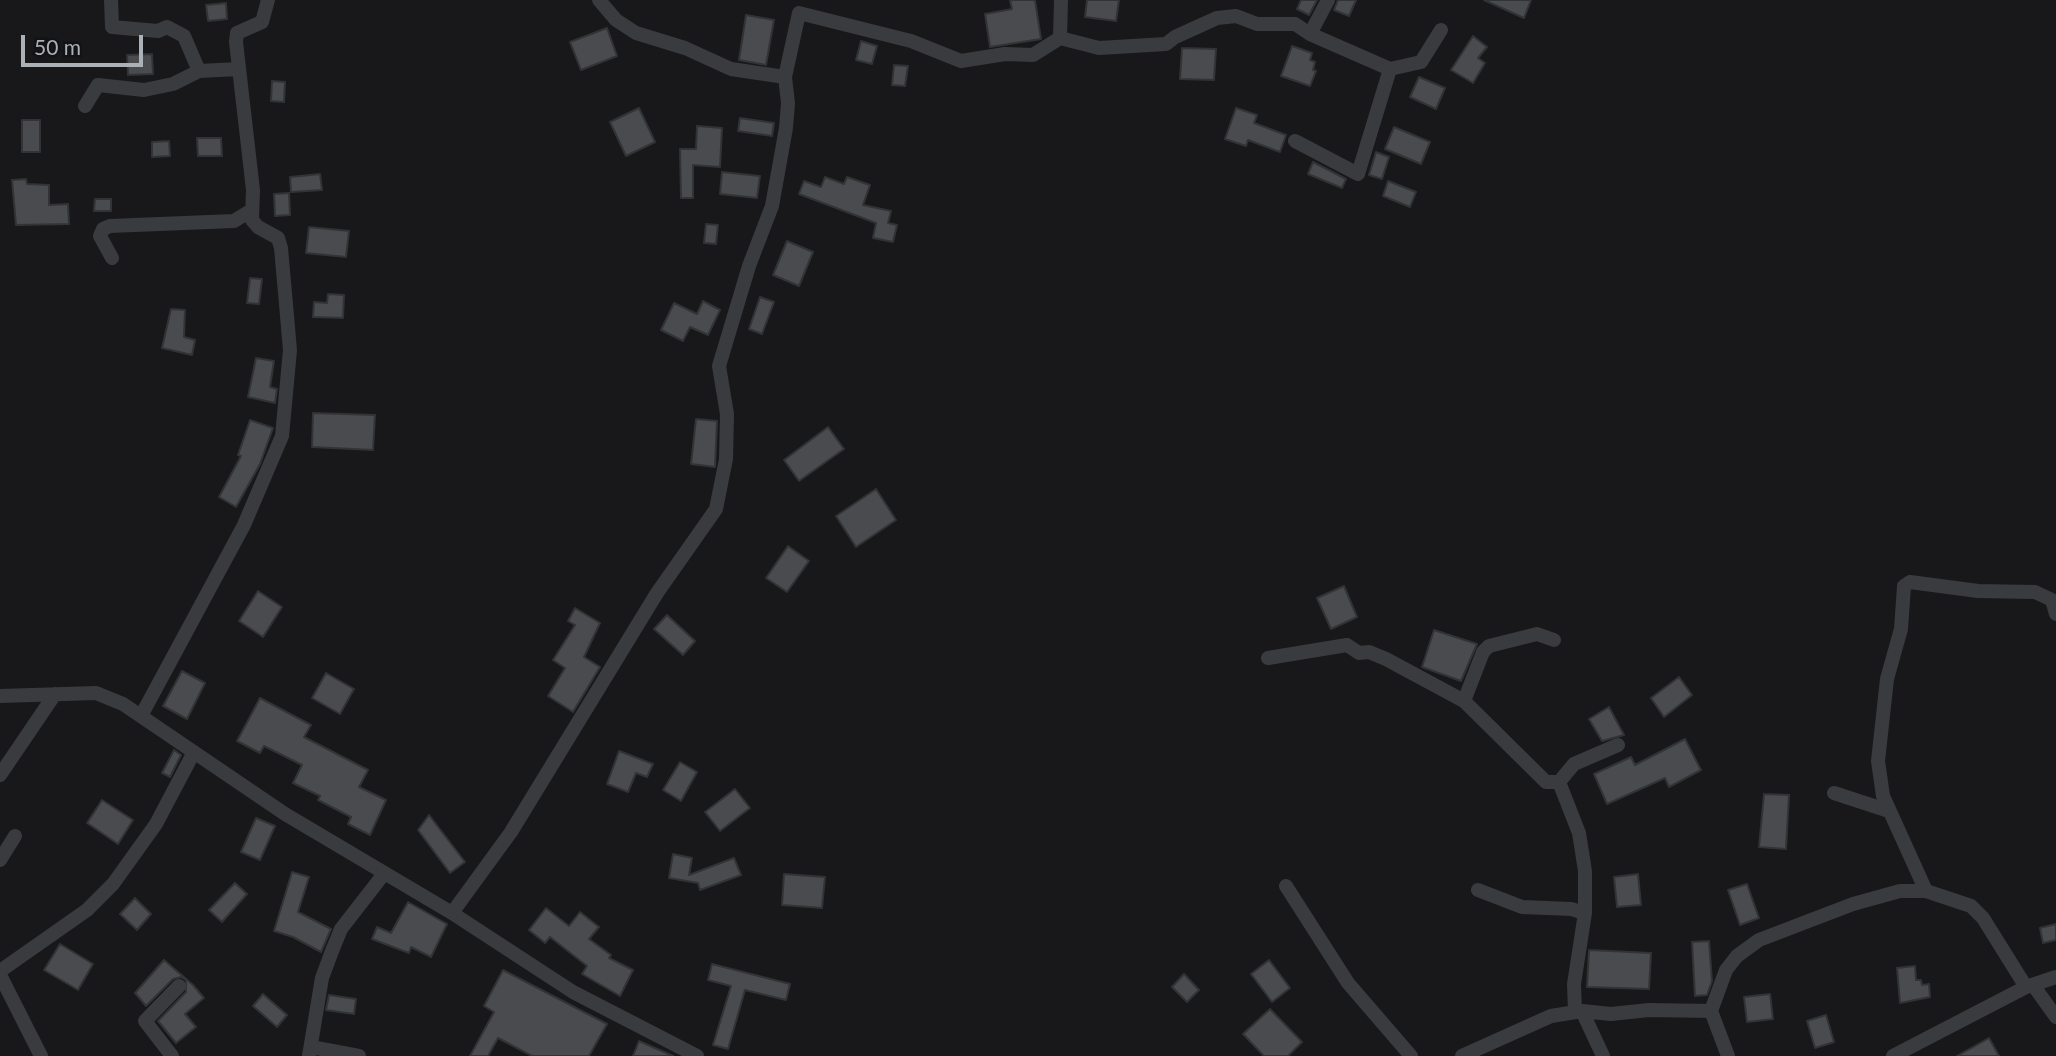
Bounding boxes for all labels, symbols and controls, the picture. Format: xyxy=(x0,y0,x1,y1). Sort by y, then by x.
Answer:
scale bar xyxy=(24,21,147,65)
text: 50 m xyxy=(34,34,81,59)

